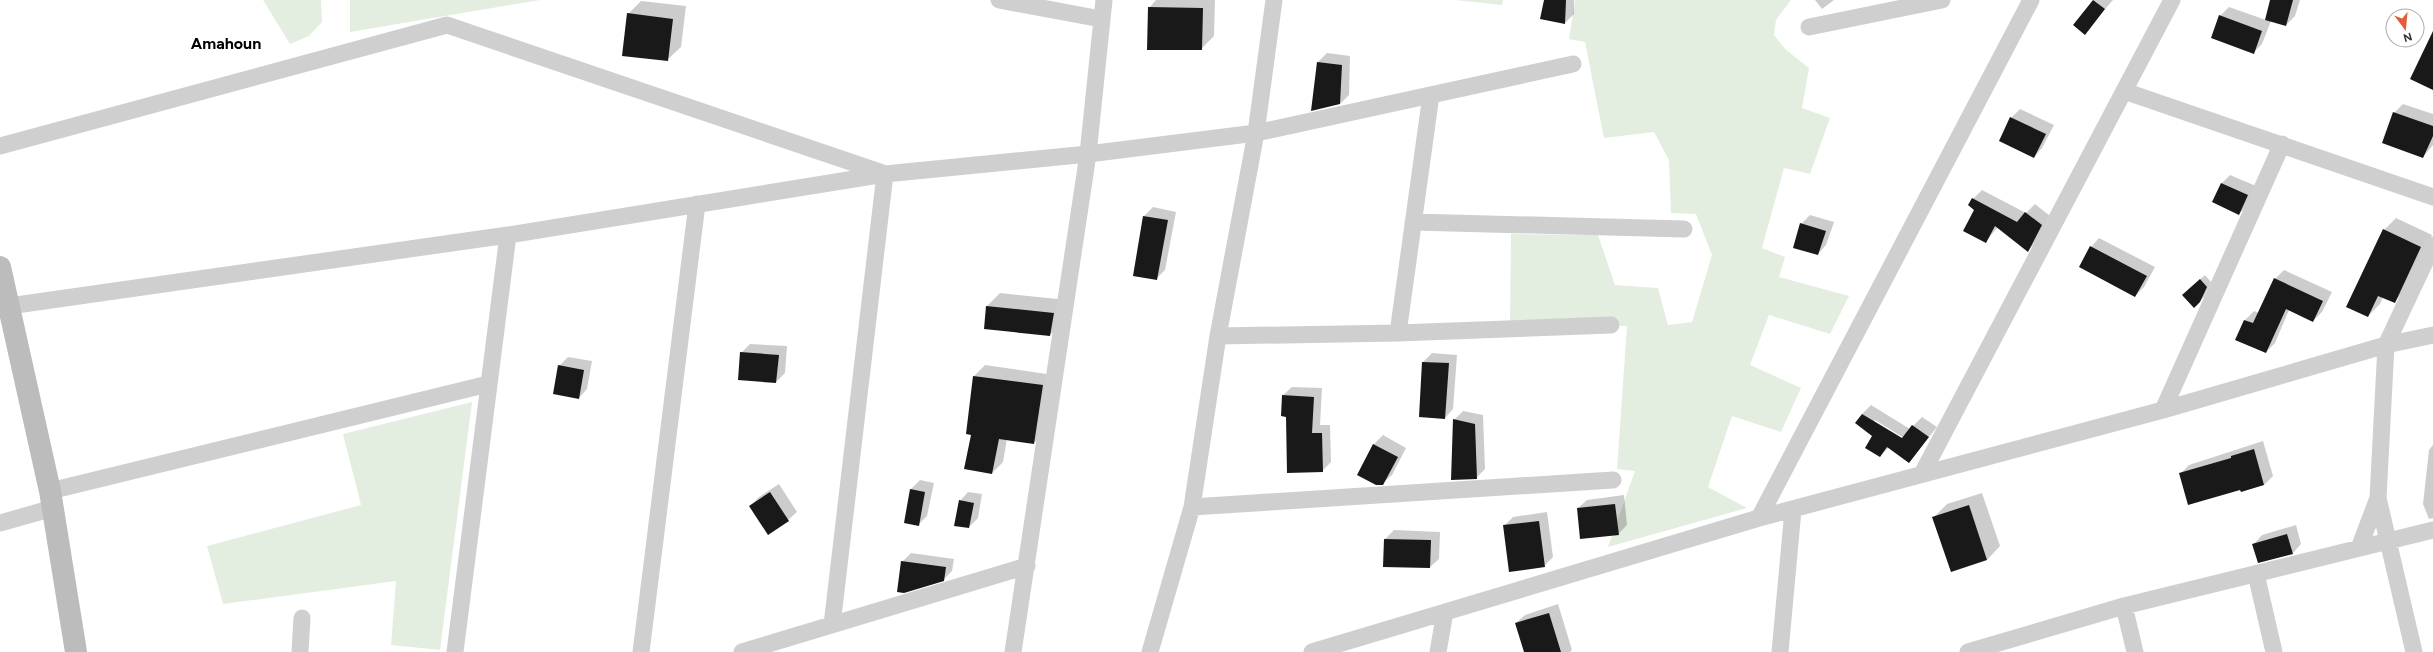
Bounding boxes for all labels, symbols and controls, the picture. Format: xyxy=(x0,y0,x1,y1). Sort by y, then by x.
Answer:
north arrow xyxy=(2385,8,2425,48)
text: N xyxy=(2402,30,2414,45)
district label: Amahoun xyxy=(191,34,261,53)

